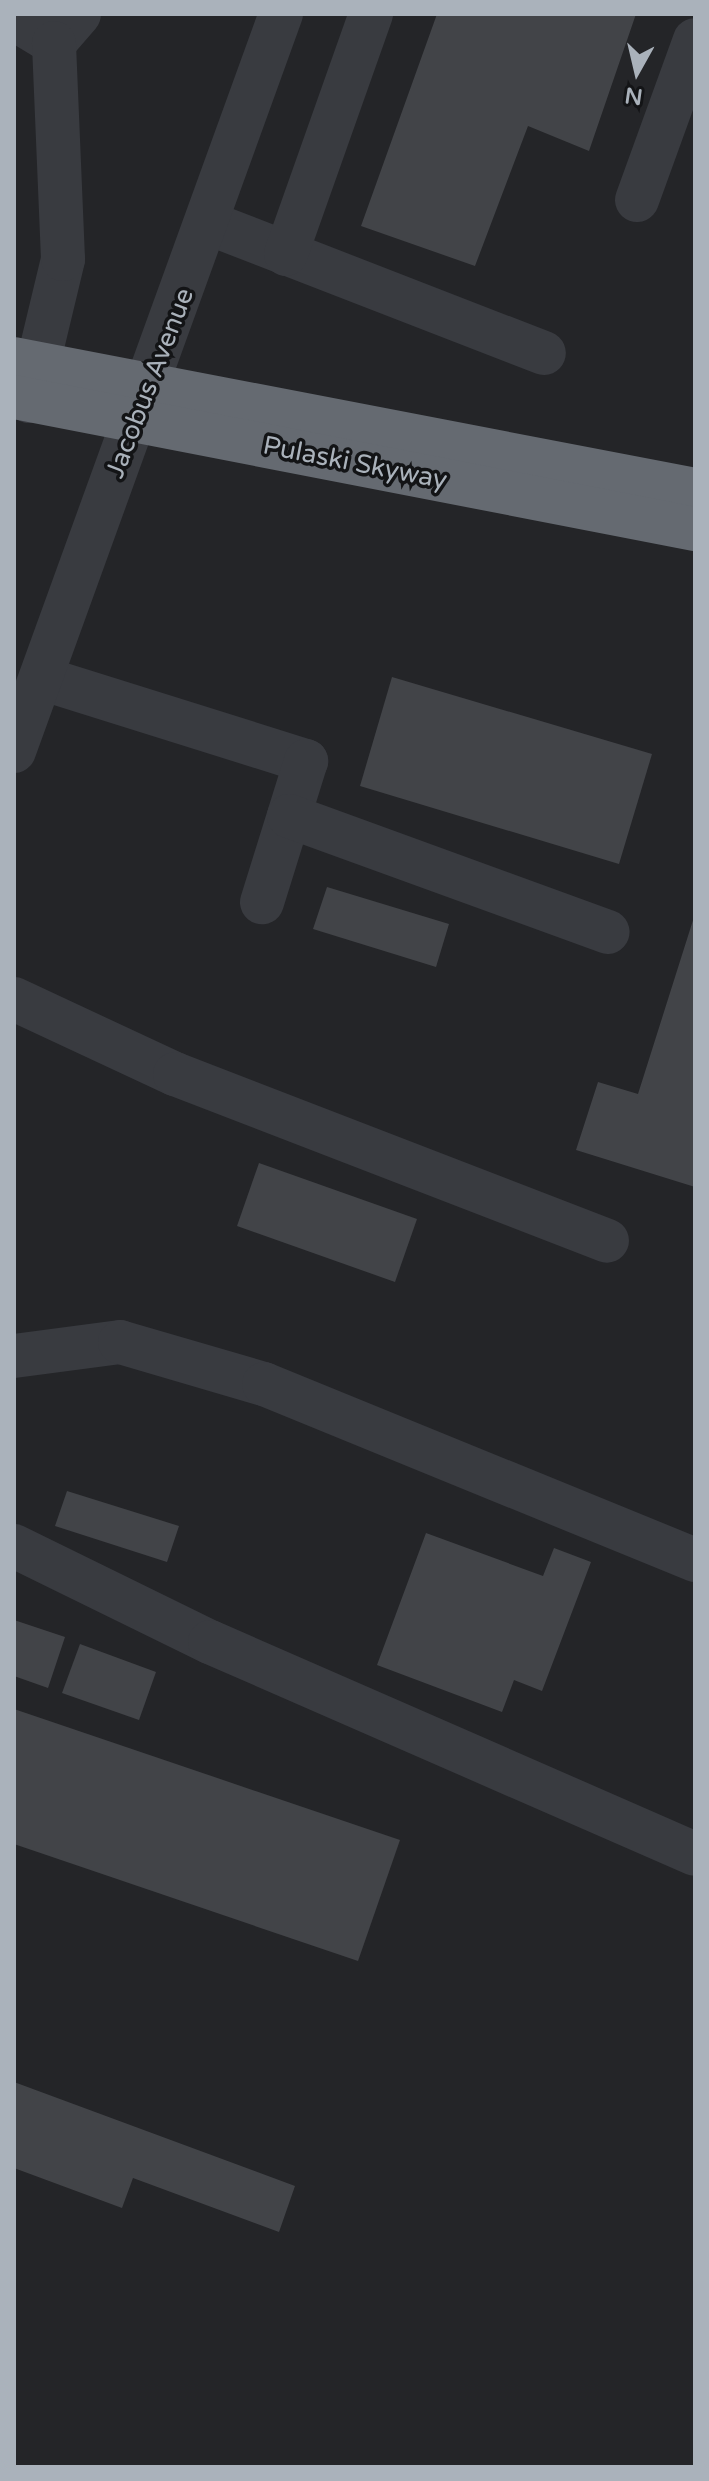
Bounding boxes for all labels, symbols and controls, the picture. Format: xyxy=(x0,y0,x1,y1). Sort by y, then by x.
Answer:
north arrow xyxy=(597,32,677,112)
text: N xyxy=(623,82,644,110)
street label: Jacobus Avenue xyxy=(99,284,201,482)
street label: Pulaski Skyway xyxy=(260,430,450,496)

